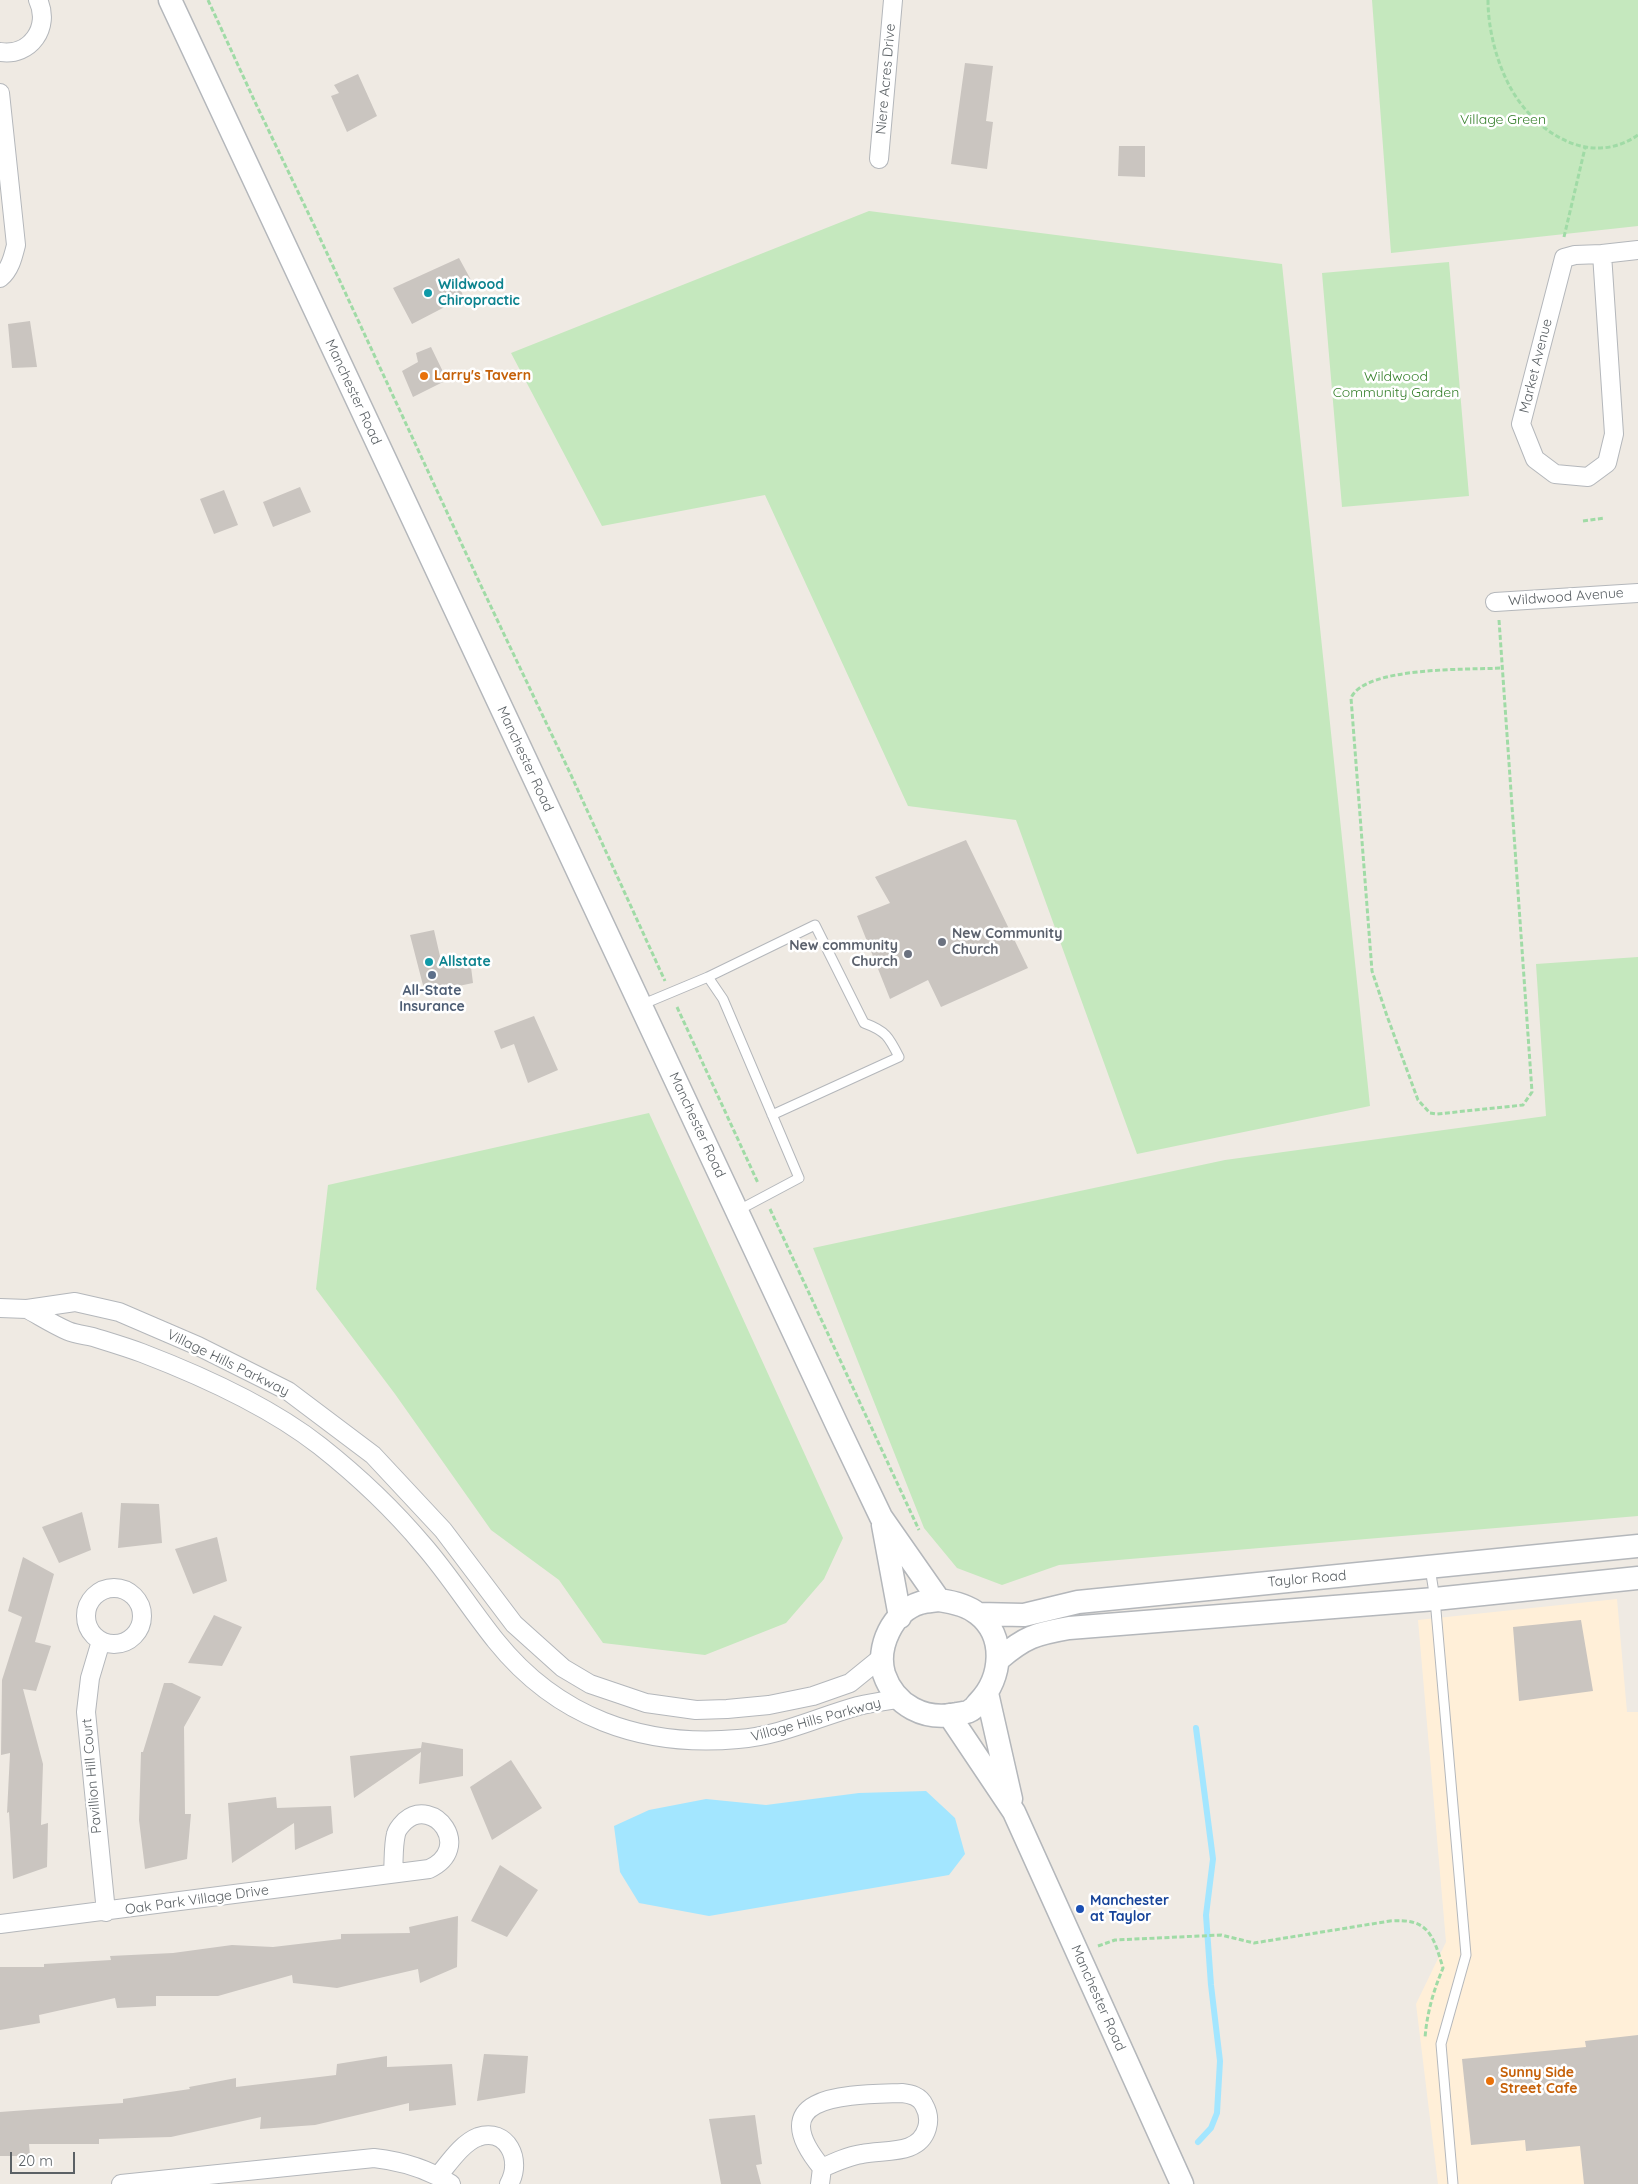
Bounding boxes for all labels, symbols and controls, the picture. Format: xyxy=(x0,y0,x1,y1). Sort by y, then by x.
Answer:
street label: Niere Acres Drive xyxy=(873,23,899,135)
park label: Village Green xyxy=(1460,112,1546,128)
place label: Wildwood Chiropractic xyxy=(438,277,520,310)
marker: Wildwood Chiropractic xyxy=(422,287,434,299)
street label: Market Avenue xyxy=(1516,317,1556,415)
street label: Manchester Road xyxy=(321,337,385,447)
place label: Larry's Tavern xyxy=(434,368,531,384)
park label: Wildwood Community Garden xyxy=(1333,369,1459,402)
marker: Larry's Tavern xyxy=(418,370,430,382)
street label: Wildwood Avenue xyxy=(1508,585,1624,609)
street label: Manchester Road xyxy=(493,704,557,814)
place label: New Community Church xyxy=(952,926,1062,959)
marker: New Community Church xyxy=(936,936,948,948)
place label: New community Church xyxy=(789,938,898,970)
marker: New community Church xyxy=(902,948,914,960)
place label: Allstate xyxy=(439,954,491,970)
marker: Allstate xyxy=(423,956,435,968)
marker: All-State Insurance xyxy=(426,969,438,981)
place label: All-State Insurance xyxy=(399,983,465,1016)
street label: Manchester Road xyxy=(665,1070,729,1180)
street label: Village Hills Parkway xyxy=(164,1326,292,1400)
street label: Taylor Road xyxy=(1267,1567,1347,1591)
street label: Village Hills Parkway xyxy=(749,1695,883,1745)
street label: Pavillion Hill Court xyxy=(79,1718,105,1834)
street label: Oak Park Village Drive xyxy=(124,1882,270,1918)
place label: Manchester at Taylor xyxy=(1090,1893,1169,1925)
marker: Manchester at Taylor xyxy=(1074,1903,1086,1915)
street label: Manchester Road xyxy=(1067,1942,1129,2054)
place label: Sunny Side Street Cafe xyxy=(1500,2065,1578,2098)
marker: Sunny Side Street Cafe xyxy=(1484,2075,1496,2087)
scale bar xyxy=(12,2142,78,2174)
text: 20 m xyxy=(18,2151,53,2170)

